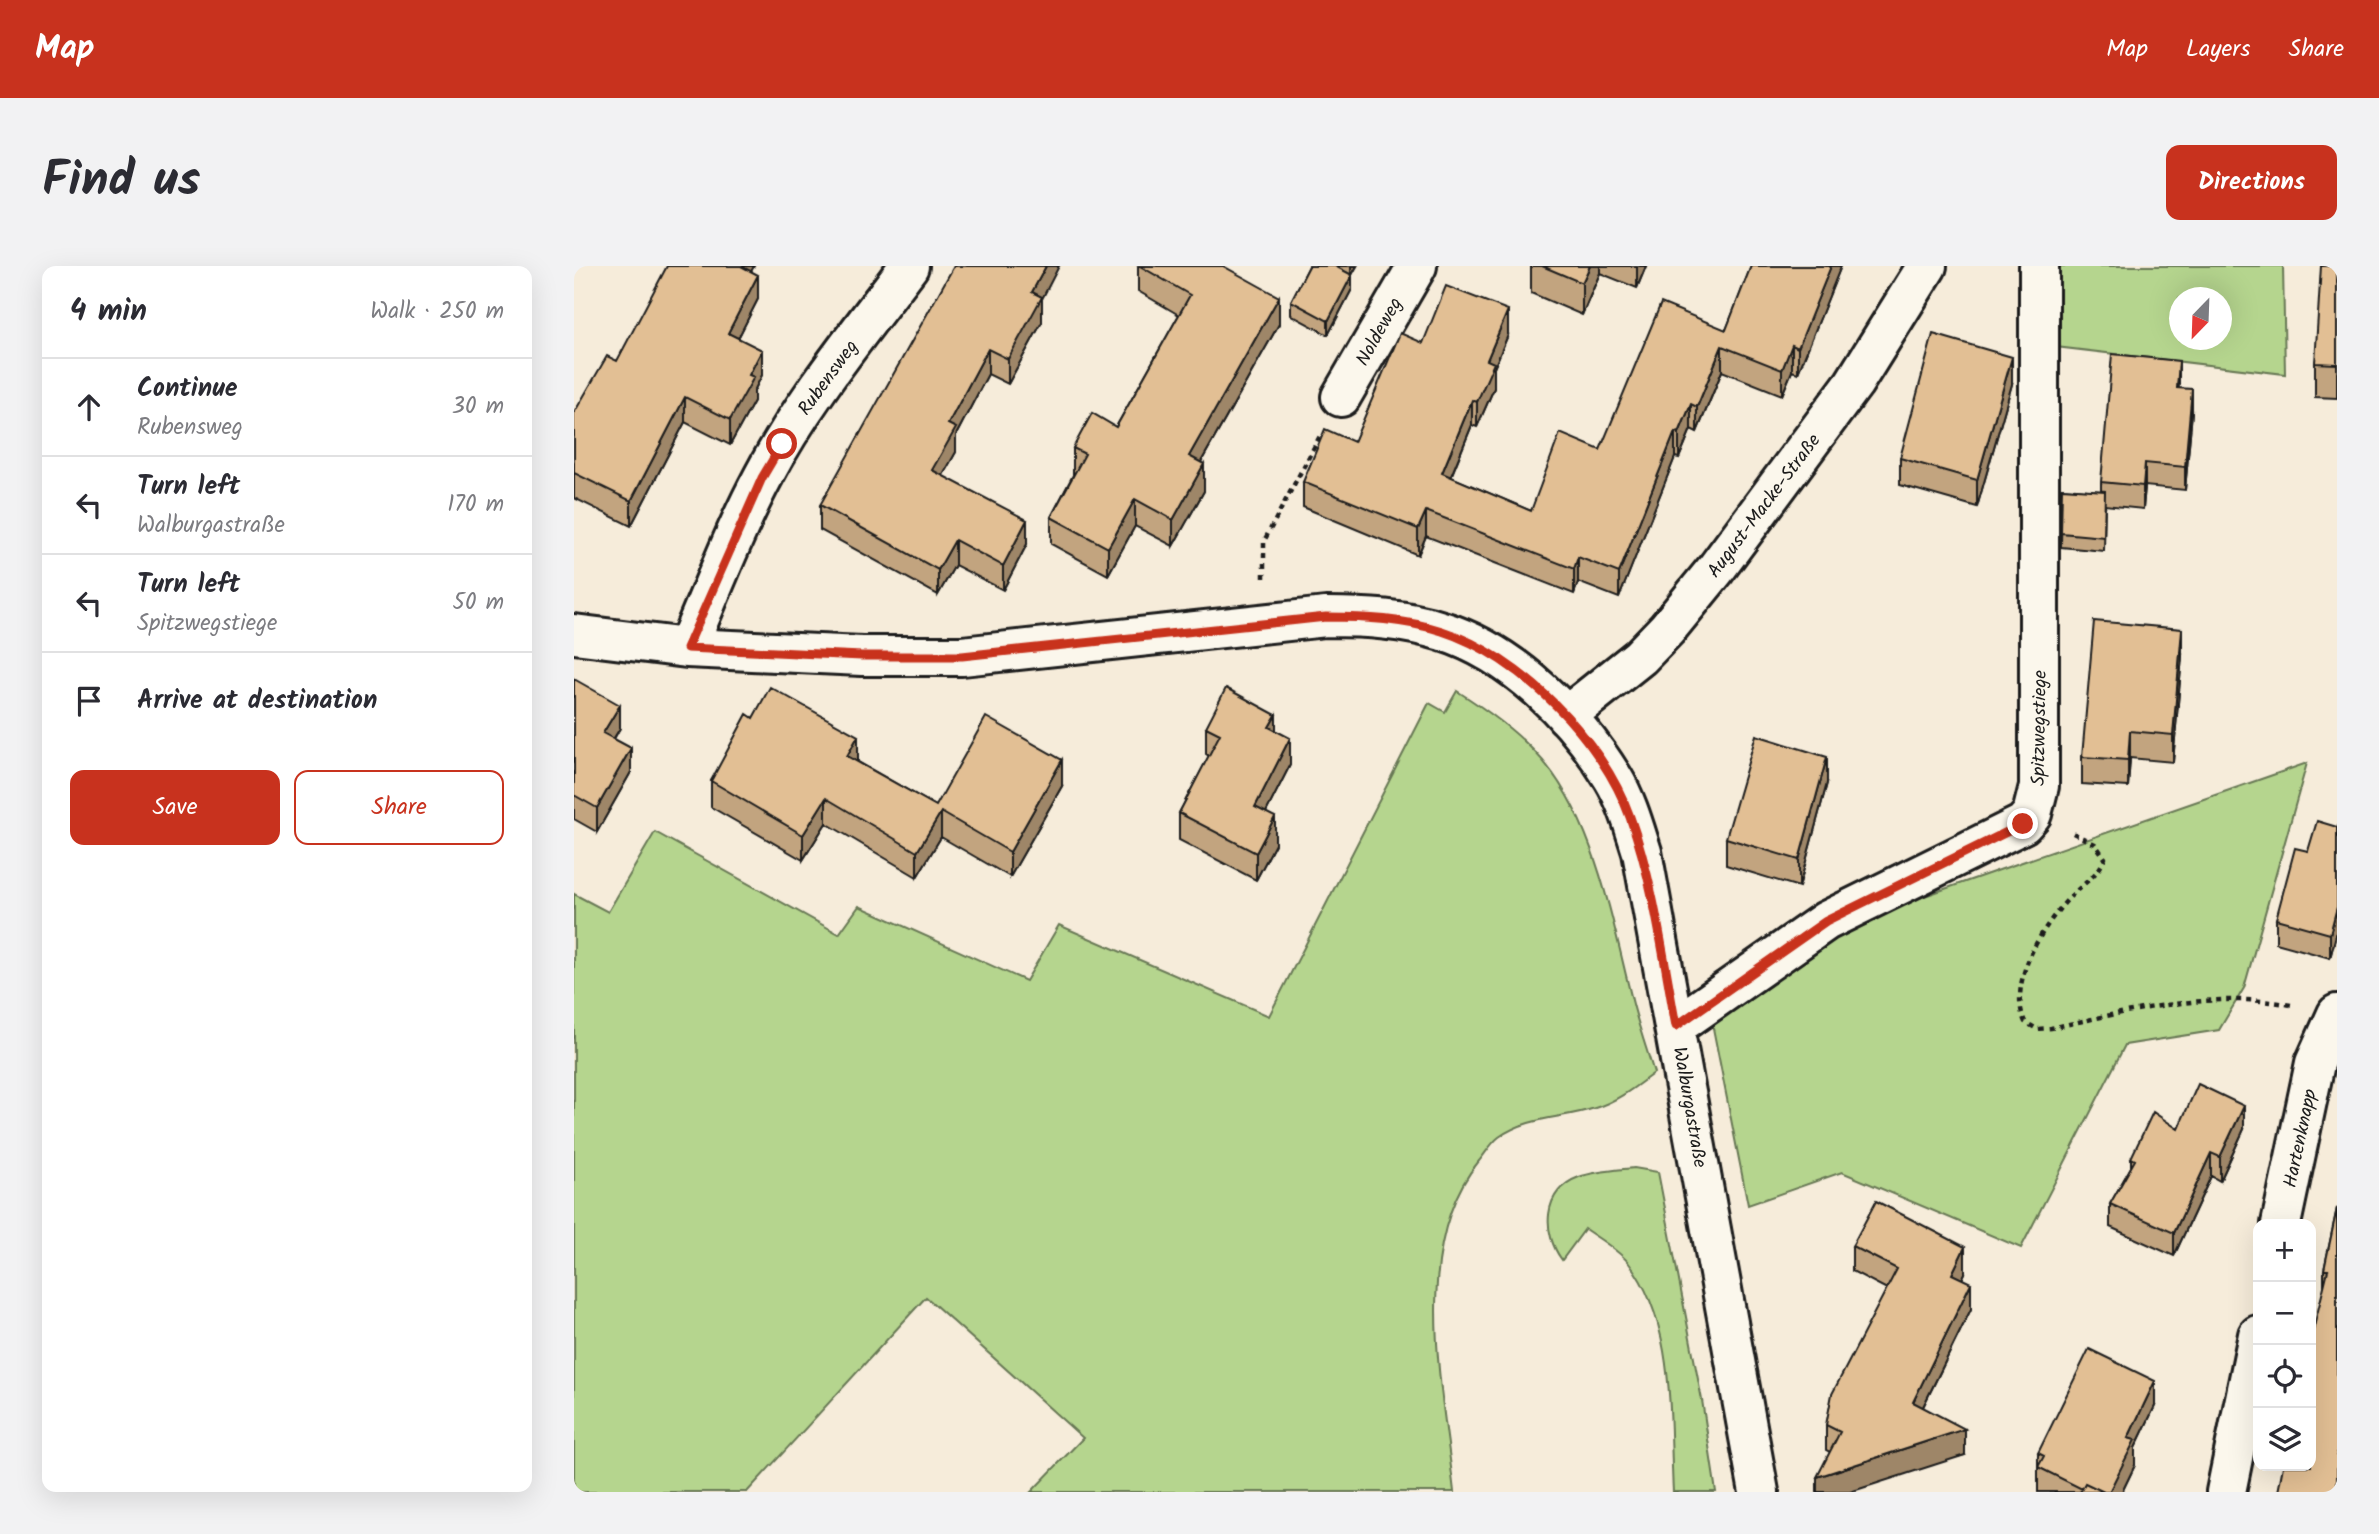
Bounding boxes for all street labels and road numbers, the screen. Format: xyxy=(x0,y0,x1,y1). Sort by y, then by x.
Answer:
street label: Noldeweg xyxy=(1349,292,1411,372)
street label: Rubensweg xyxy=(791,334,866,422)
street label: August-Macke-Straße xyxy=(1700,427,1829,585)
street label: Spitzwegstiege xyxy=(2024,669,2056,786)
street label: Walburgastraße xyxy=(1664,1045,1714,1171)
street label: Hartenknapp xyxy=(2276,1086,2326,1190)

